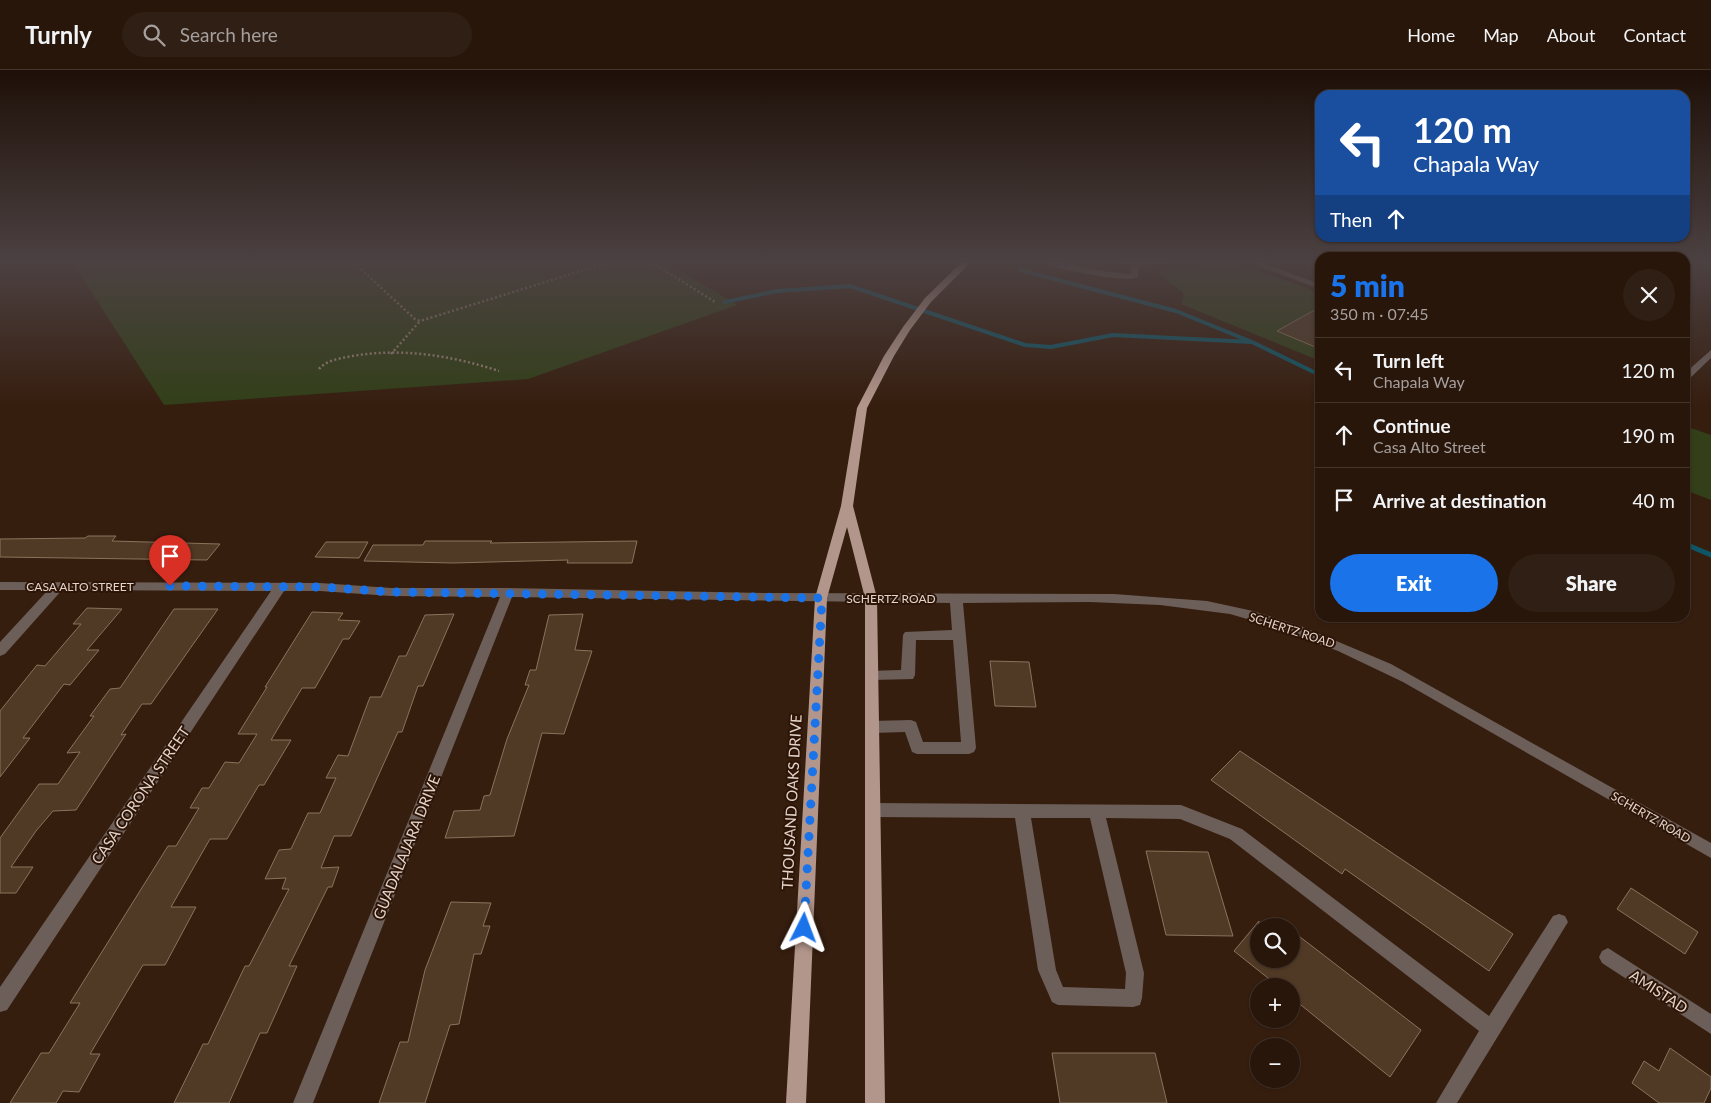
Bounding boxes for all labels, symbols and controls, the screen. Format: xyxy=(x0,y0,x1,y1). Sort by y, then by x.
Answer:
search box xyxy=(122,12,472,57)
text: Turnly xyxy=(25,20,92,49)
icon: search xyxy=(140,21,168,49)
text: Search here xyxy=(180,23,278,46)
text: Home xyxy=(1407,24,1455,46)
text: Map xyxy=(1483,24,1519,46)
text: About xyxy=(1547,24,1596,46)
text: Contact xyxy=(1624,24,1686,46)
text: 120 m xyxy=(1413,108,1512,150)
icon: left xyxy=(1330,110,1395,175)
text: Chapala Way xyxy=(1413,150,1539,177)
icon: ahead xyxy=(1382,205,1410,233)
text: Then xyxy=(1330,208,1372,231)
text: 5 min xyxy=(1330,267,1405,303)
button: close xyxy=(1623,269,1675,321)
text: 350 m · 07:45 xyxy=(1330,304,1429,323)
text: Turn left xyxy=(1373,349,1444,372)
icon: left xyxy=(1330,356,1358,384)
text: 120 m xyxy=(1621,359,1675,382)
text: Chapala Way xyxy=(1373,372,1465,391)
text: Continue xyxy=(1373,414,1451,437)
icon: ahead xyxy=(1330,421,1358,449)
text: 190 m xyxy=(1621,424,1675,447)
text: Casa Alto Street xyxy=(1373,437,1486,456)
icon: arrive xyxy=(1330,486,1358,514)
text: Arrive at destination xyxy=(1373,489,1546,512)
text: 40 m xyxy=(1632,489,1675,512)
pin xyxy=(149,535,191,586)
icon: arrive xyxy=(156,542,184,570)
button: Exit xyxy=(1330,554,1498,612)
button: Share xyxy=(1508,554,1675,612)
street label: CASA ALTO STREET xyxy=(26,579,134,594)
street label: SCHERTZ ROAD xyxy=(846,591,936,606)
street label: SCHERTZ ROAD xyxy=(1247,609,1337,651)
street label: THOUSAND OAKS DRIVE xyxy=(777,714,805,890)
street label: CASA CORONA STREET xyxy=(87,723,193,867)
street label: GUADALAJARA DRIVE xyxy=(369,772,443,922)
street label: SCHERTZ ROAD xyxy=(1609,788,1693,846)
position arrow xyxy=(777,901,829,953)
map controls xyxy=(1250,918,1300,1088)
button: search xyxy=(1250,918,1300,968)
street label: AMISTAD xyxy=(1627,966,1691,1016)
button: + xyxy=(1250,978,1300,1028)
button: − xyxy=(1250,1038,1300,1088)

